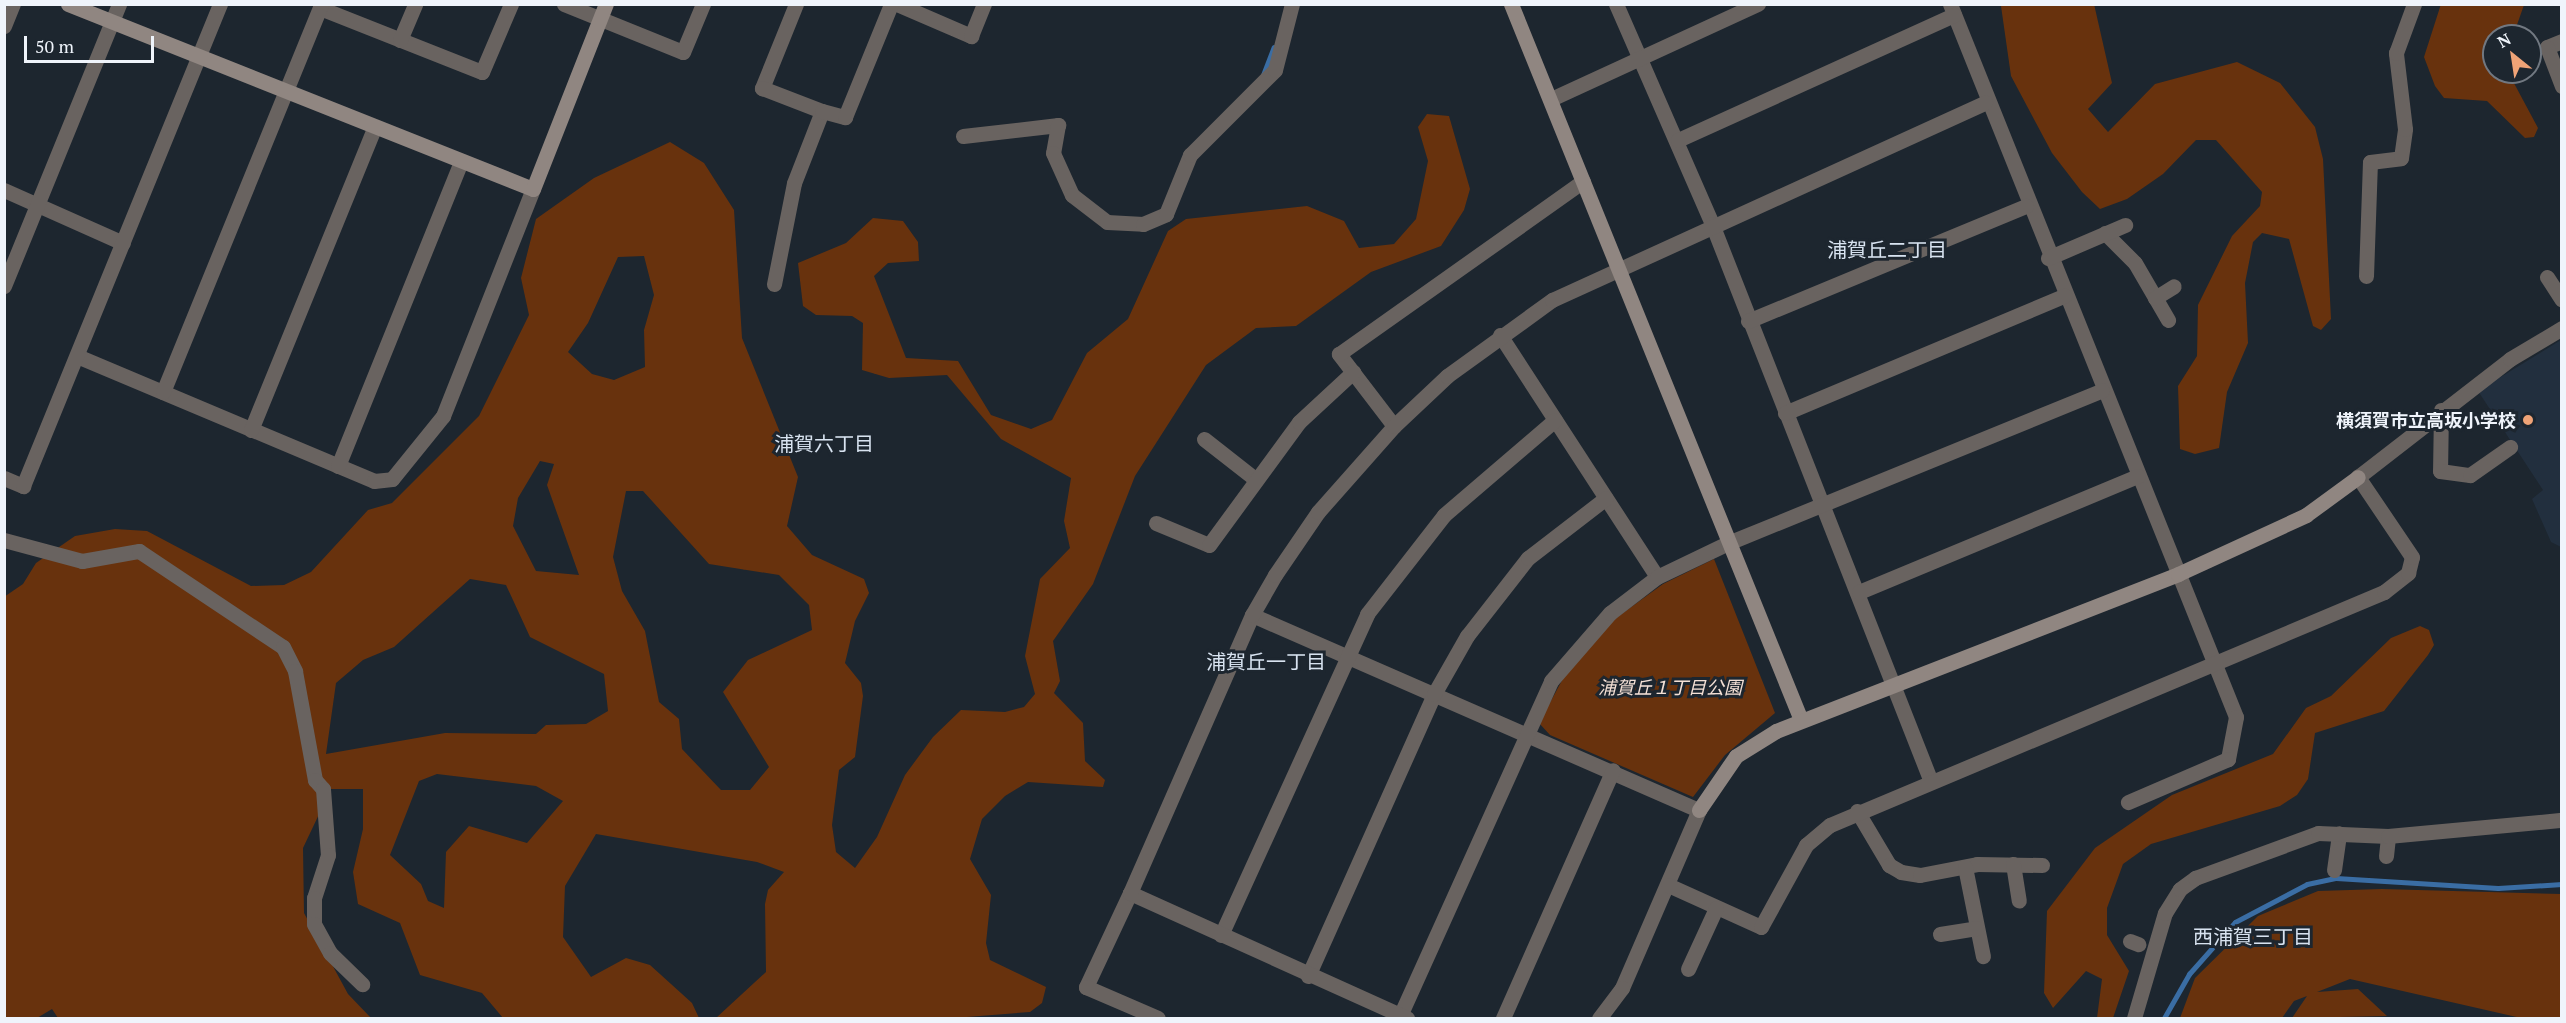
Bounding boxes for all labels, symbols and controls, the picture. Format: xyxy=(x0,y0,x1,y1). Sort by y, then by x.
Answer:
scale bar xyxy=(27,24,158,62)
north arrow xyxy=(2482,24,2542,84)
text: N xyxy=(2493,28,2515,53)
text: 50 m xyxy=(35,34,74,58)
district label: 浦賀丘二丁目 xyxy=(1827,237,1947,261)
place label: 横須賀市立高坂小学校 xyxy=(2336,409,2516,431)
marker: 横須賀市立高坂小学校 xyxy=(2521,413,2535,427)
district label: 浦賀六丁目 xyxy=(774,431,874,455)
district label: 浦賀丘一丁目 xyxy=(1206,649,1326,673)
park label: 浦賀丘１丁目公園 xyxy=(1598,676,1742,698)
district label: 西浦賀三丁目 xyxy=(2193,924,2313,948)

